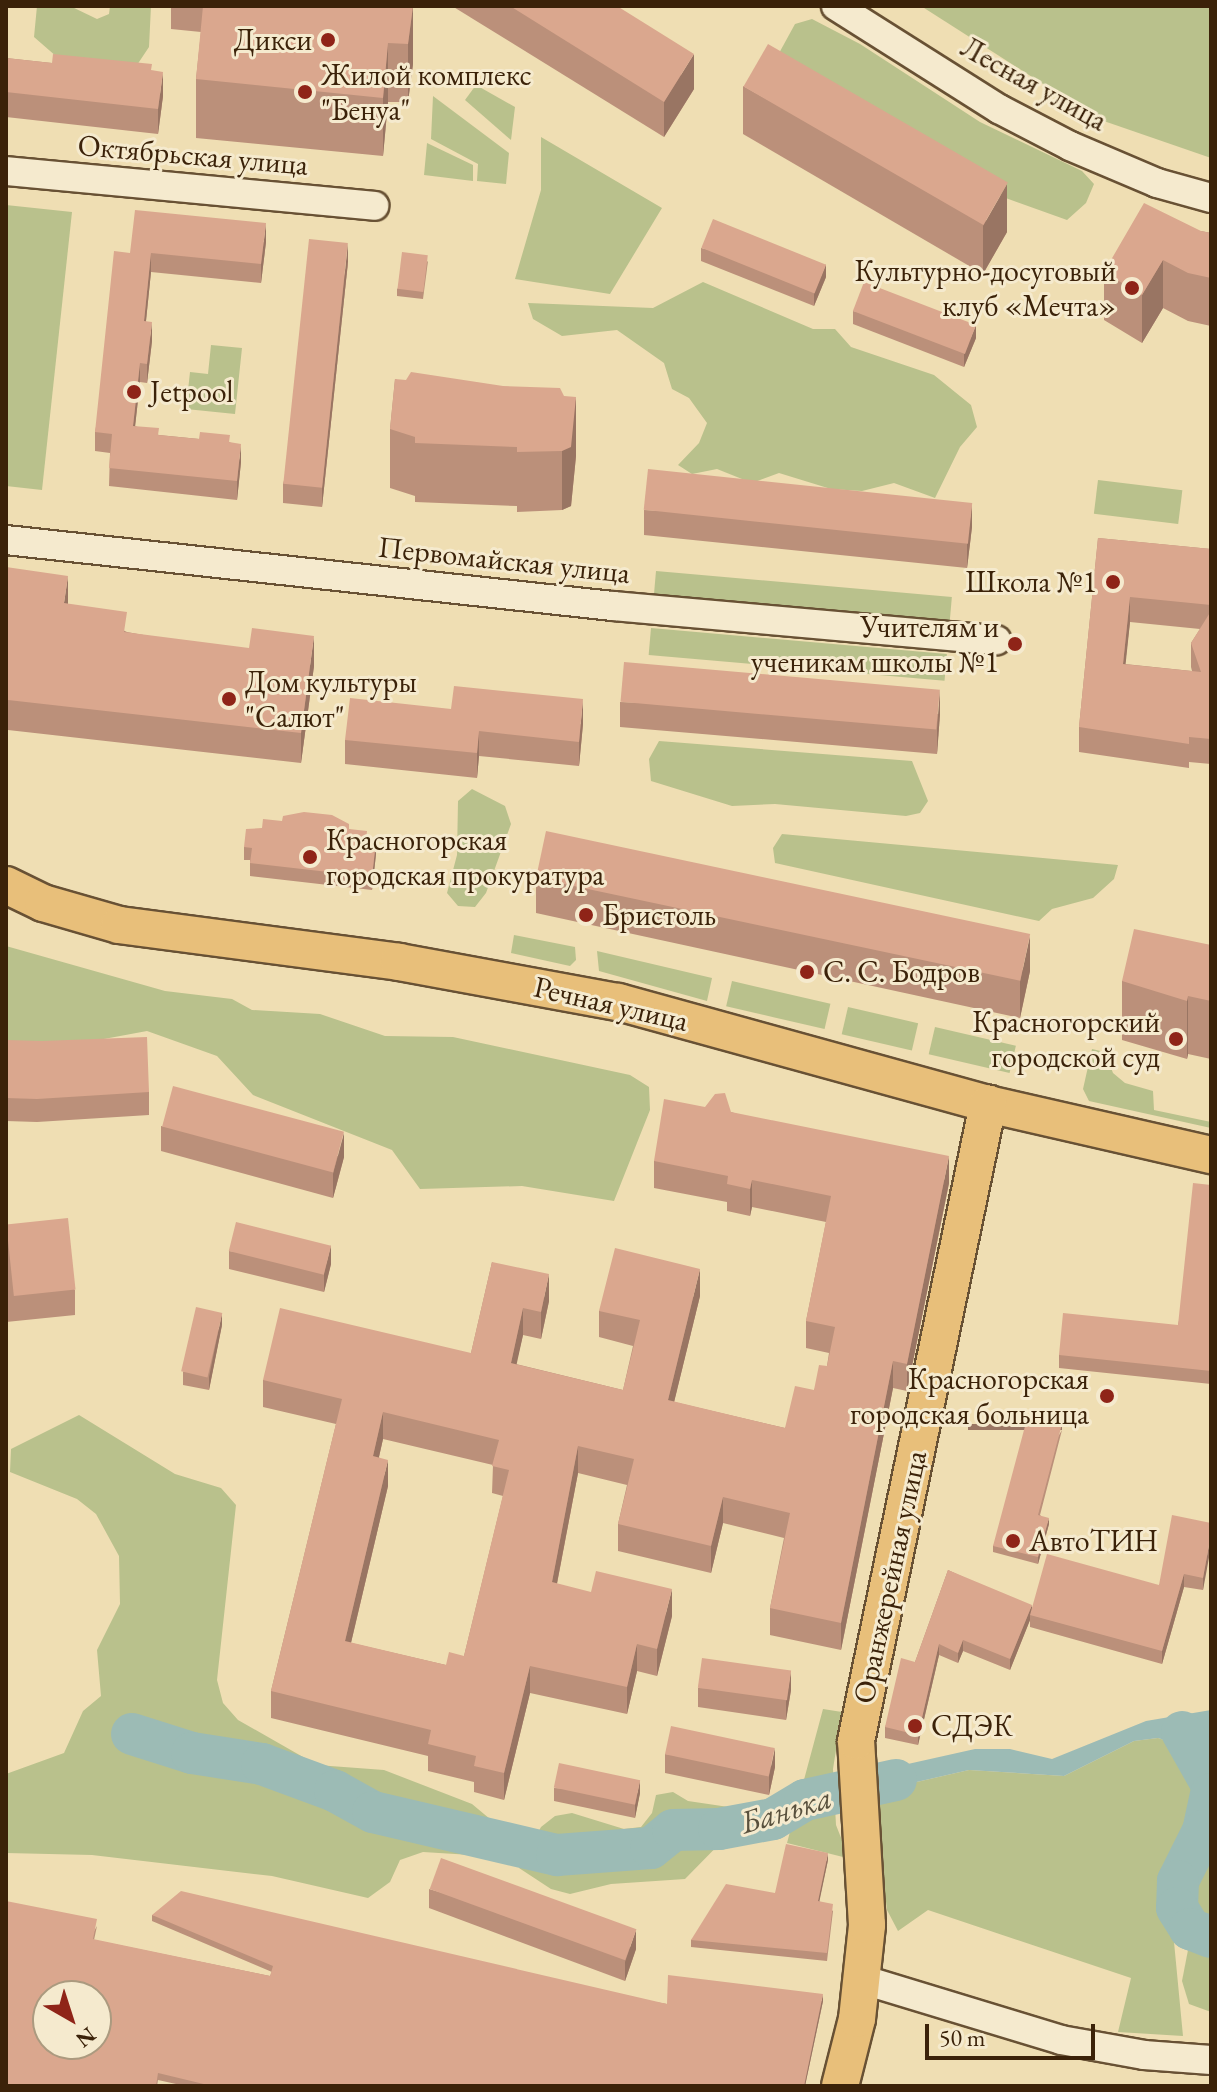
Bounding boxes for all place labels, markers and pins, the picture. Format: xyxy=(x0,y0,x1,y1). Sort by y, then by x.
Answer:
place label: Дикси xyxy=(234,22,312,58)
marker: Дикси xyxy=(319,31,337,49)
place label: Жилой комплекс "Бенуа" xyxy=(321,57,532,128)
marker: Жилой комплекс "Бенуа" xyxy=(296,83,314,101)
place label: Культурно-досуговый клуб «Мечта» xyxy=(854,253,1116,324)
marker: Культурно-досуговый клуб «Мечта» xyxy=(1123,279,1141,297)
place label: Jetpool xyxy=(150,374,233,410)
marker: Jetpool xyxy=(125,383,143,401)
place label: Школа №1 xyxy=(965,564,1097,600)
marker: Школа №1 xyxy=(1104,573,1122,591)
place label: Учителям и ученикам школы №1 xyxy=(751,609,999,680)
marker: Учителям и ученикам школы №1 xyxy=(1006,635,1024,653)
place label: Дом культуры "Салют" xyxy=(245,664,417,734)
marker: Дом культуры "Салют" xyxy=(220,690,238,708)
place label: Красногорская городская прокуратура xyxy=(326,822,604,892)
marker: Красногорская городская прокуратура xyxy=(301,848,319,866)
place label: Бристоль xyxy=(602,897,716,933)
marker: Бристоль xyxy=(577,906,595,924)
place label: С. С. Бодров xyxy=(823,954,980,990)
marker: С. С. Бодров xyxy=(798,963,816,981)
place label: Красногорский городской суд xyxy=(972,1004,1160,1074)
marker: Красногорский городской суд xyxy=(1167,1030,1185,1048)
place label: Красногорская городская больница xyxy=(850,1361,1089,1432)
marker: Красногорская городская больница xyxy=(1096,1385,1118,1407)
place label: АвтоТИН xyxy=(1029,1523,1158,1559)
marker: АвтоТИН xyxy=(1004,1532,1022,1550)
place label: СДЭК xyxy=(931,1708,1013,1744)
marker: СДЭК xyxy=(906,1717,924,1735)

